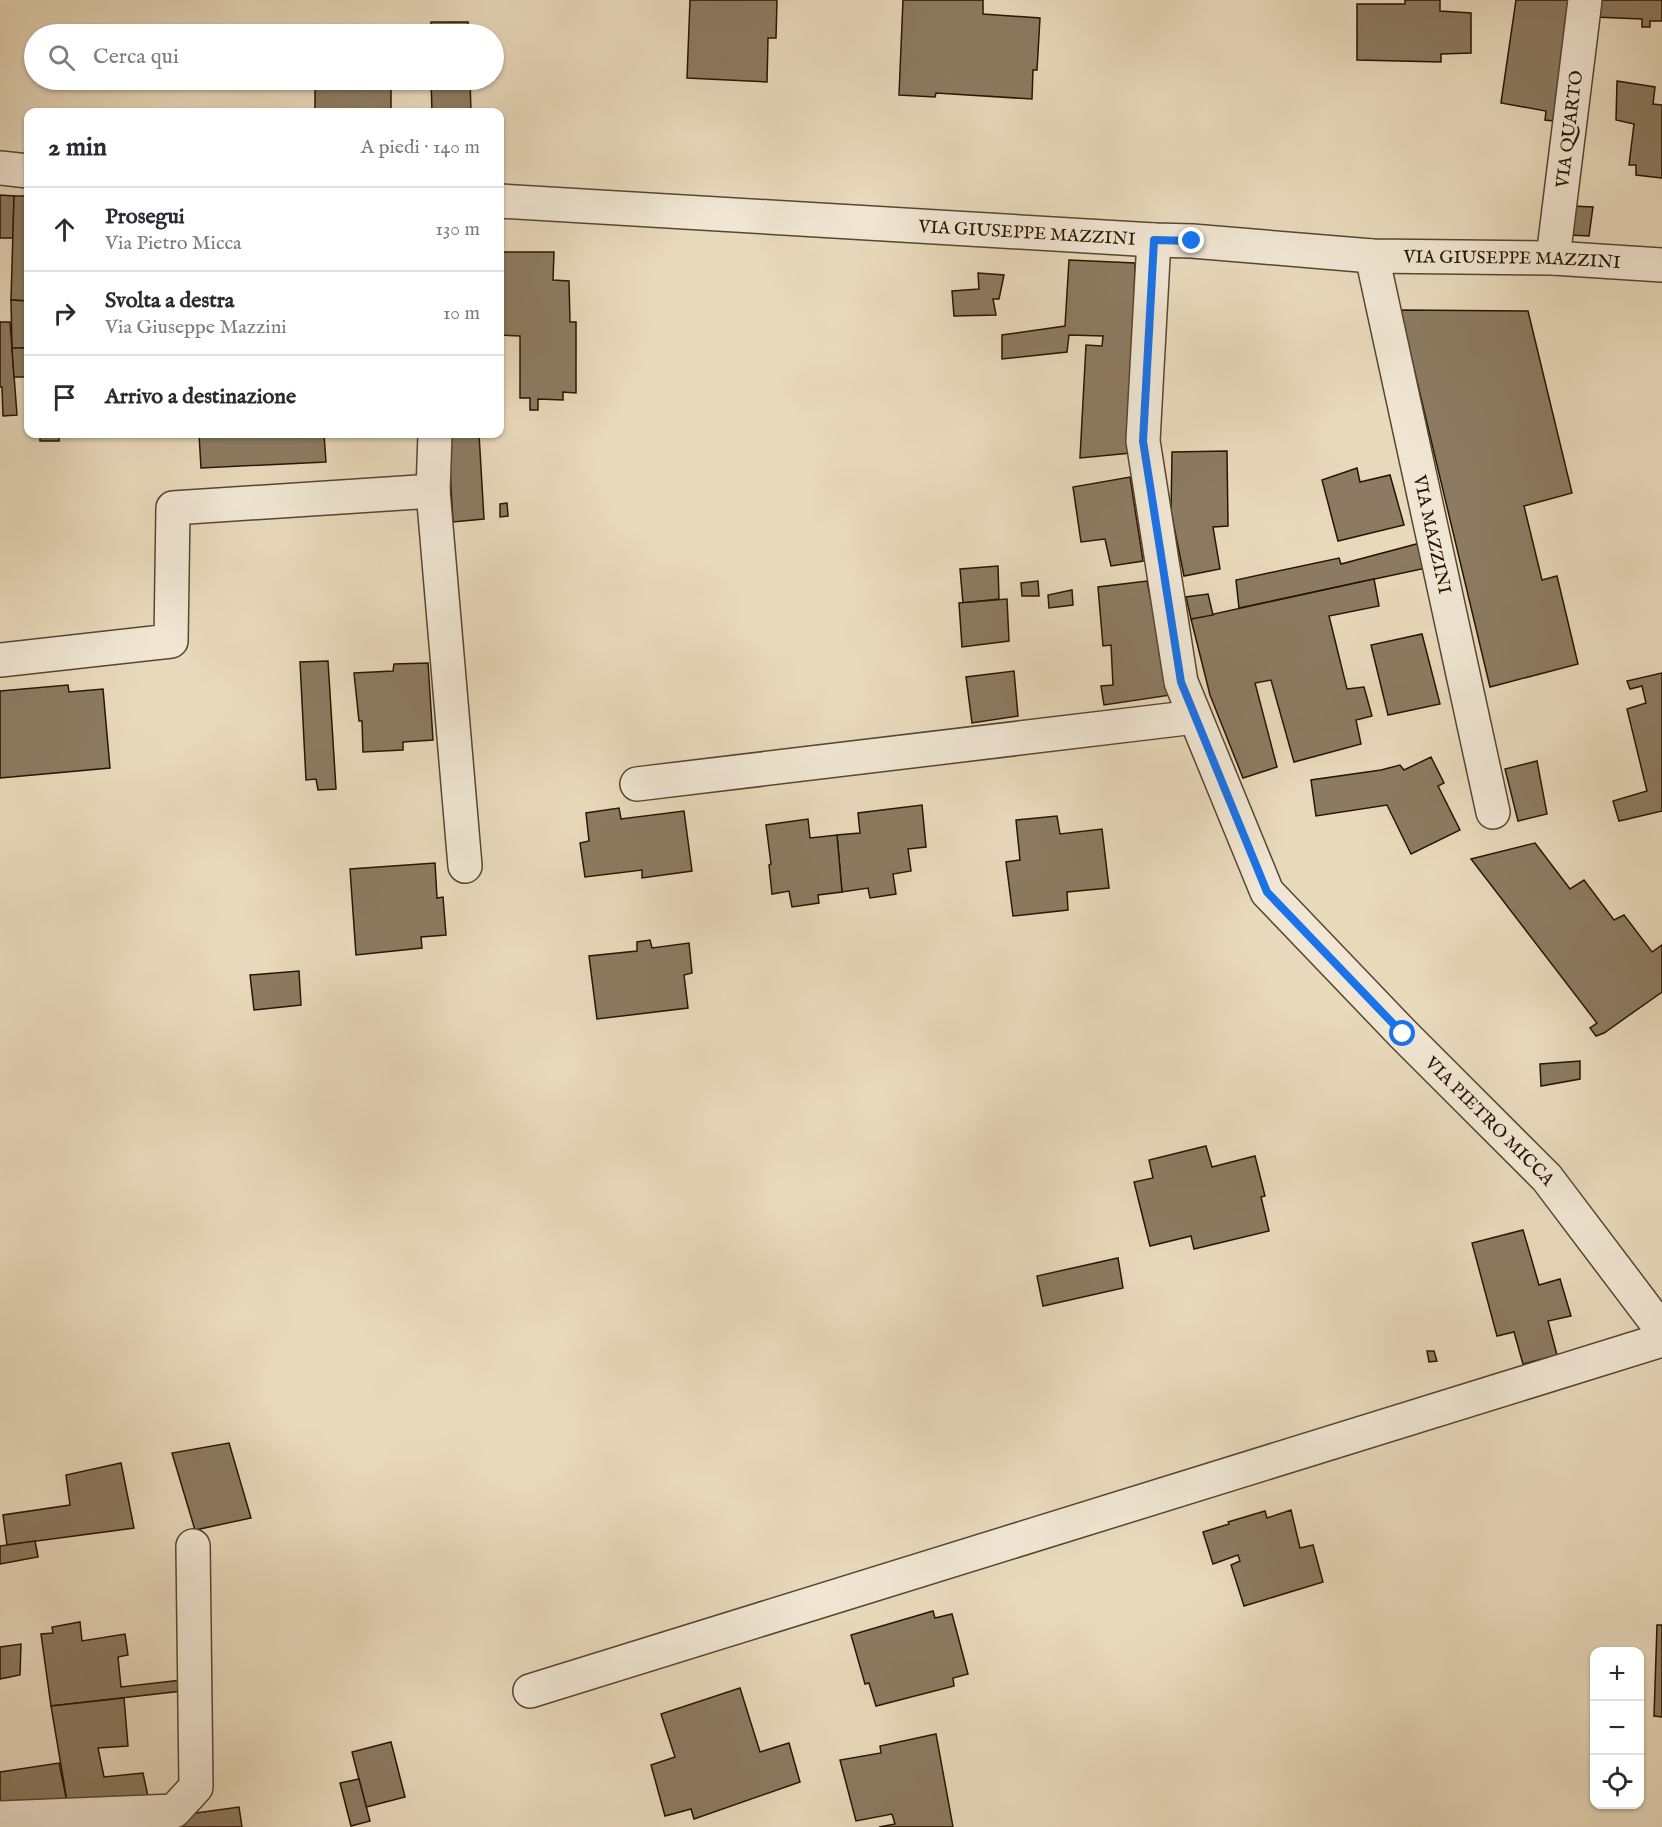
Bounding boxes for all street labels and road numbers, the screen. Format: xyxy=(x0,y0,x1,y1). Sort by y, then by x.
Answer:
street label: VIA QUARTO xyxy=(1552,69,1589,190)
street label: VIA GIUSEPPE MAZZINI xyxy=(917,216,1136,252)
street label: VIA GIUSEPPE MAZZINI xyxy=(1402,246,1622,275)
street label: VIA MAZZINI xyxy=(1407,472,1455,597)
street label: VIA PIETRO MICCA xyxy=(1419,1052,1559,1192)

